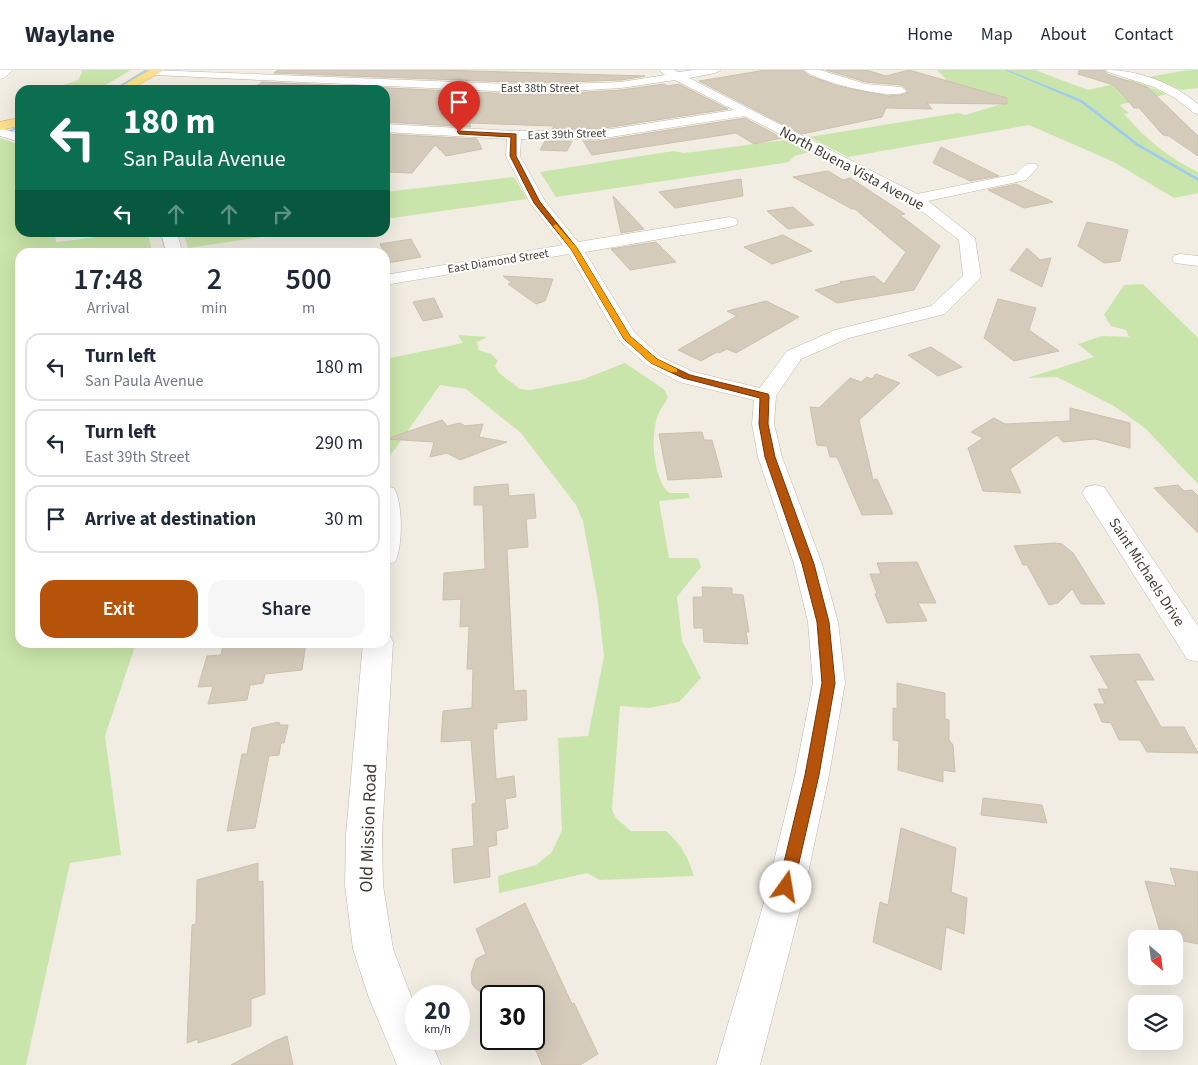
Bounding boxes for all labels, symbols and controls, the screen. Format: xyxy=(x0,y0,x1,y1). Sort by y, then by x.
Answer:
text: Waylane xyxy=(25,17,115,52)
text: Home xyxy=(907,22,953,47)
text: Map xyxy=(981,22,1013,47)
text: About xyxy=(1041,22,1086,47)
text: Contact xyxy=(1114,22,1173,47)
street label: East 38th Street xyxy=(501,80,579,97)
pin xyxy=(438,81,480,132)
icon: arrive xyxy=(445,88,473,116)
text: 180 m xyxy=(123,97,215,147)
icon: left xyxy=(40,105,105,170)
street label: North Buena Vista Avenue xyxy=(776,121,928,216)
street label: East 39th Street xyxy=(527,125,607,144)
text: San Paula Avenue xyxy=(123,143,286,175)
icon: left xyxy=(109,200,137,228)
icon: ahead xyxy=(162,200,190,228)
icon: ahead xyxy=(215,200,243,228)
icon: right xyxy=(268,200,296,228)
street label: East Diamond Street xyxy=(446,245,550,278)
text: 17:48 xyxy=(73,258,143,301)
text: 2 xyxy=(207,258,222,301)
text: 500 xyxy=(286,258,332,301)
text: Arrival xyxy=(87,297,130,319)
text: min xyxy=(201,297,227,319)
text: m xyxy=(302,297,315,319)
text: Turn left xyxy=(85,343,156,370)
icon: left xyxy=(42,353,70,381)
text: 180 m xyxy=(315,354,363,381)
text: San Paula Avenue xyxy=(85,370,203,392)
text: Turn left xyxy=(85,419,156,446)
icon: left xyxy=(42,429,70,457)
text: 290 m xyxy=(315,430,363,457)
text: East 39th Street xyxy=(85,446,190,468)
icon: arrive xyxy=(42,505,70,533)
text: Arrive at destination xyxy=(85,506,256,533)
text: 30 m xyxy=(325,506,363,533)
street label: Saint Michaels Drive xyxy=(1104,514,1190,631)
button: Exit xyxy=(40,580,198,638)
button: Share xyxy=(208,580,365,638)
street label: Old Mission Road xyxy=(354,763,383,893)
position arrow xyxy=(759,860,811,912)
north arrow xyxy=(1128,930,1182,985)
map controls xyxy=(1128,930,1183,1050)
speed limit sign: 30 xyxy=(480,985,545,1050)
text: 20 xyxy=(424,993,451,1029)
button: layers xyxy=(1128,995,1183,1050)
text: km/h xyxy=(424,1021,451,1038)

